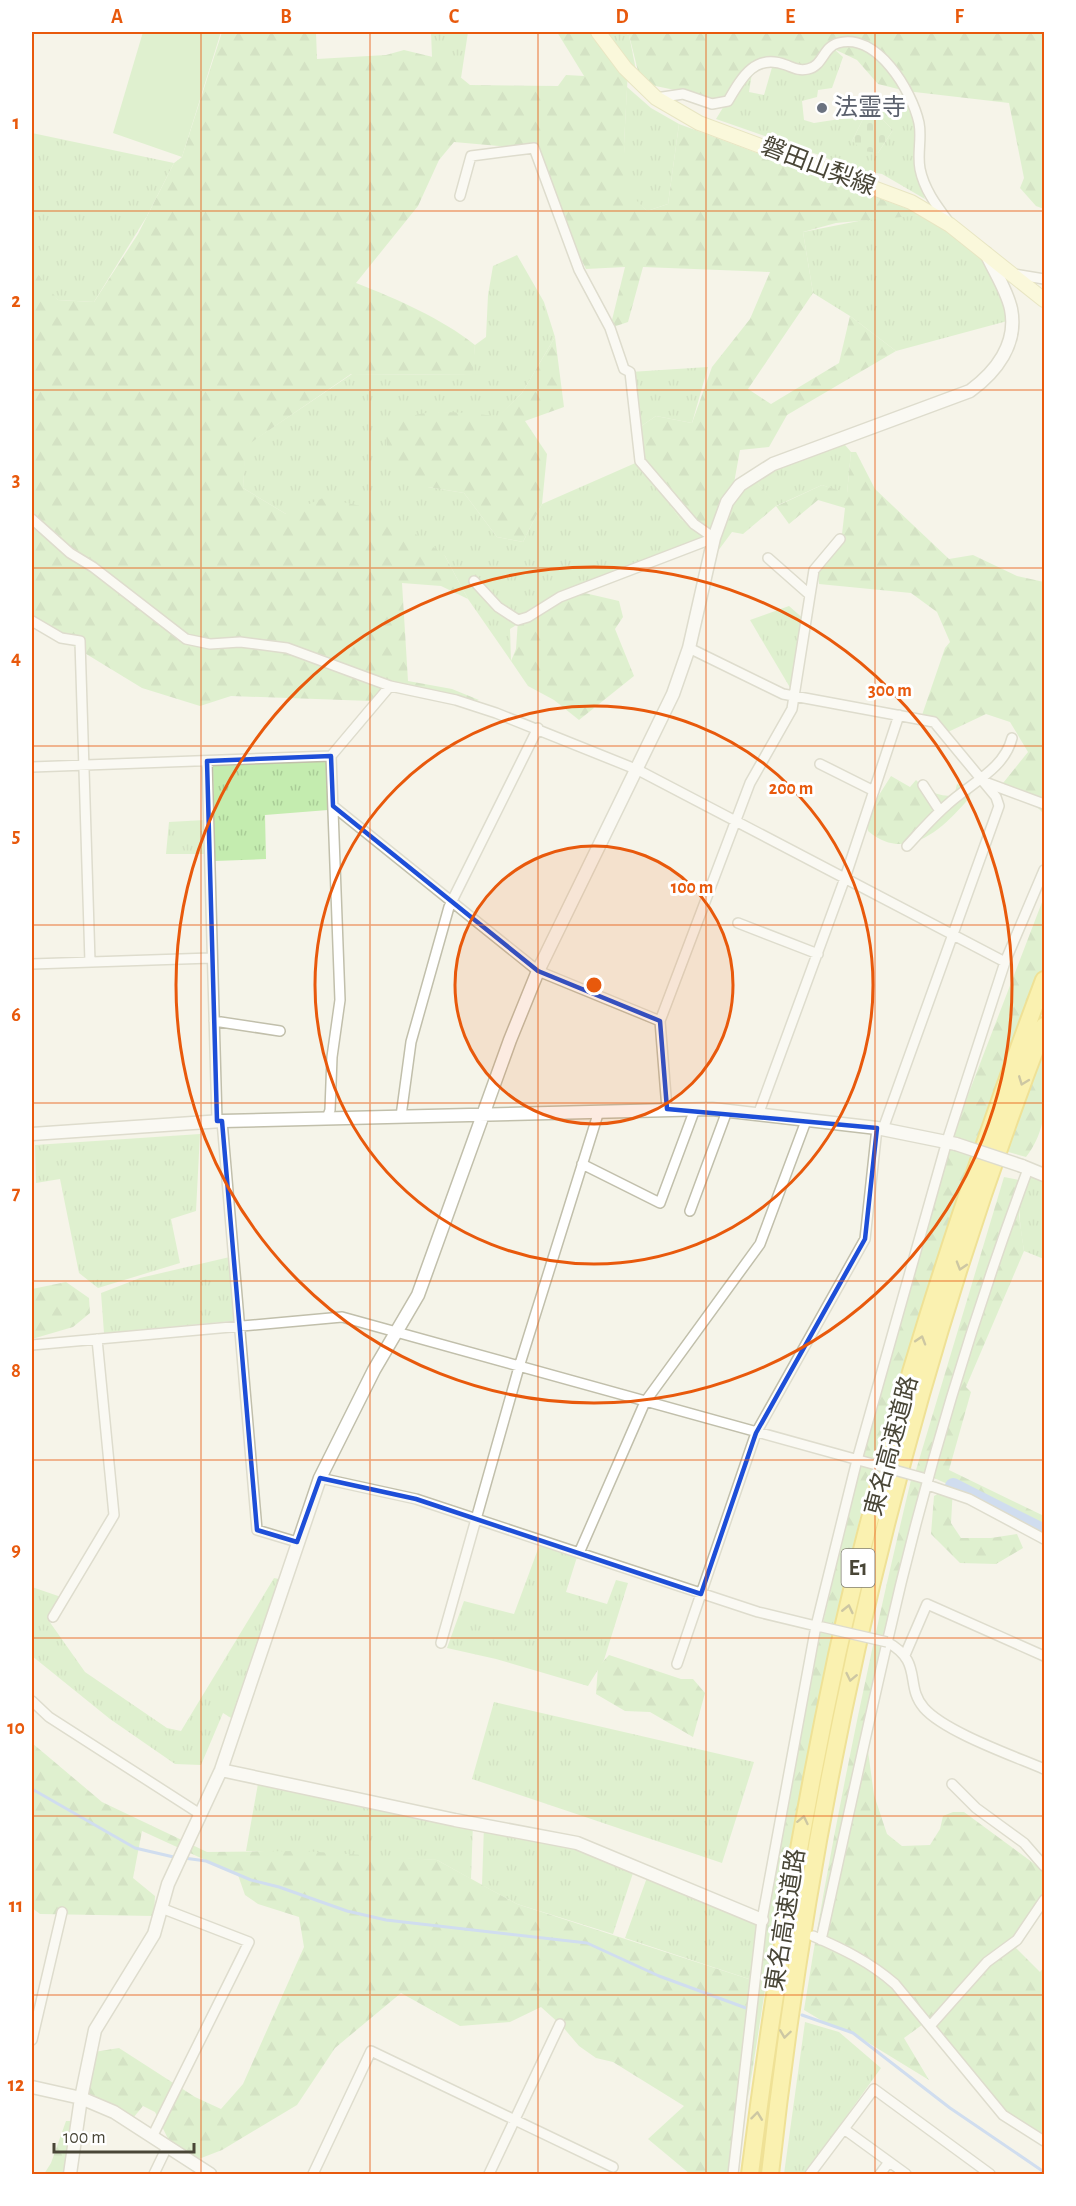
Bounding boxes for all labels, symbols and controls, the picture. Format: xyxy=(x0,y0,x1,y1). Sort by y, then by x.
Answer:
text: A xyxy=(111,7,123,27)
text: B xyxy=(280,7,292,27)
text: C xyxy=(449,7,460,27)
text: D xyxy=(615,7,629,27)
text: E xyxy=(785,7,795,27)
text: F xyxy=(954,7,964,27)
place label: 法霊寺 xyxy=(834,95,906,120)
marker: 法霊寺 xyxy=(815,101,829,115)
text: 1 xyxy=(12,113,20,133)
street label: 磐田山梨線 xyxy=(758,132,879,200)
text: 2 xyxy=(11,291,21,311)
text: 3 xyxy=(12,470,20,490)
text: 4 xyxy=(11,648,21,668)
text: 300 m xyxy=(868,682,912,700)
text: 200 m xyxy=(769,780,813,798)
text: 5 xyxy=(12,826,20,846)
text: 100 m xyxy=(671,879,713,897)
centre of rings xyxy=(584,975,604,995)
text: 6 xyxy=(11,1005,21,1025)
one-way arrow xyxy=(1018,1075,1031,1086)
text: 7 xyxy=(12,1183,21,1203)
one-way arrow xyxy=(956,1260,968,1271)
one-way arrow xyxy=(914,1335,926,1346)
text: 8 xyxy=(11,1361,21,1381)
street label: 東名高速道路 xyxy=(860,1373,922,1519)
text: 9 xyxy=(11,1540,21,1560)
road number: E1 xyxy=(842,1549,874,1587)
one-way arrow xyxy=(841,1604,854,1614)
one-way arrow xyxy=(845,1672,858,1682)
text: 10 xyxy=(7,1718,25,1738)
one-way arrow xyxy=(796,1815,809,1825)
street label: 東名高速道路 xyxy=(761,1847,809,1993)
text: 11 xyxy=(9,1896,23,1916)
one-way arrow xyxy=(780,2029,792,2038)
text: 12 xyxy=(8,2075,24,2095)
one-way arrow xyxy=(750,2112,763,2121)
scale bar xyxy=(54,2116,194,2154)
text: 100 m xyxy=(63,2129,106,2147)

